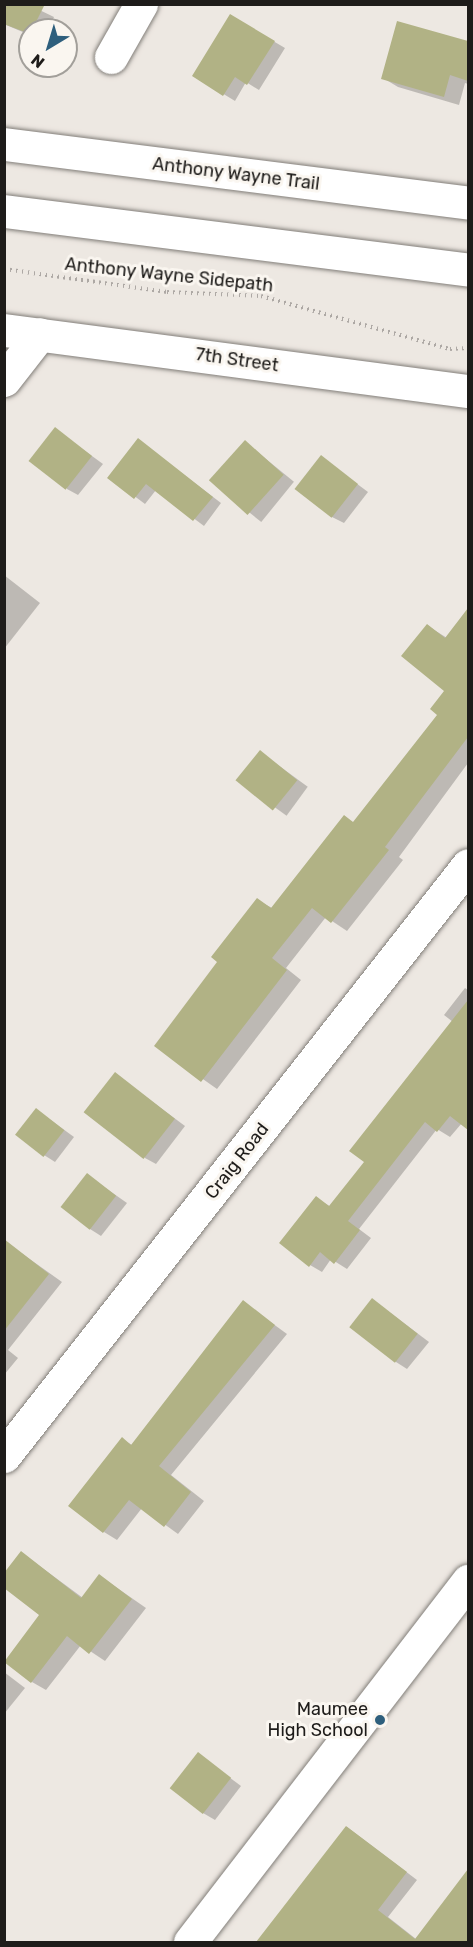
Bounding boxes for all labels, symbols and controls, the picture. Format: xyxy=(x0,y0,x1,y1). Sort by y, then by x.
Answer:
north arrow xyxy=(18,18,78,78)
text: N xyxy=(27,50,48,72)
street label: Anthony Wayne Trail xyxy=(151,153,321,195)
street label: Anthony Wayne Sidepath xyxy=(63,253,275,297)
street label: 7th Street xyxy=(194,343,280,377)
street label: Craig Road xyxy=(201,1119,273,1203)
place label: Maumee High School xyxy=(268,1699,368,1742)
marker: Maumee High School xyxy=(373,1713,387,1727)

